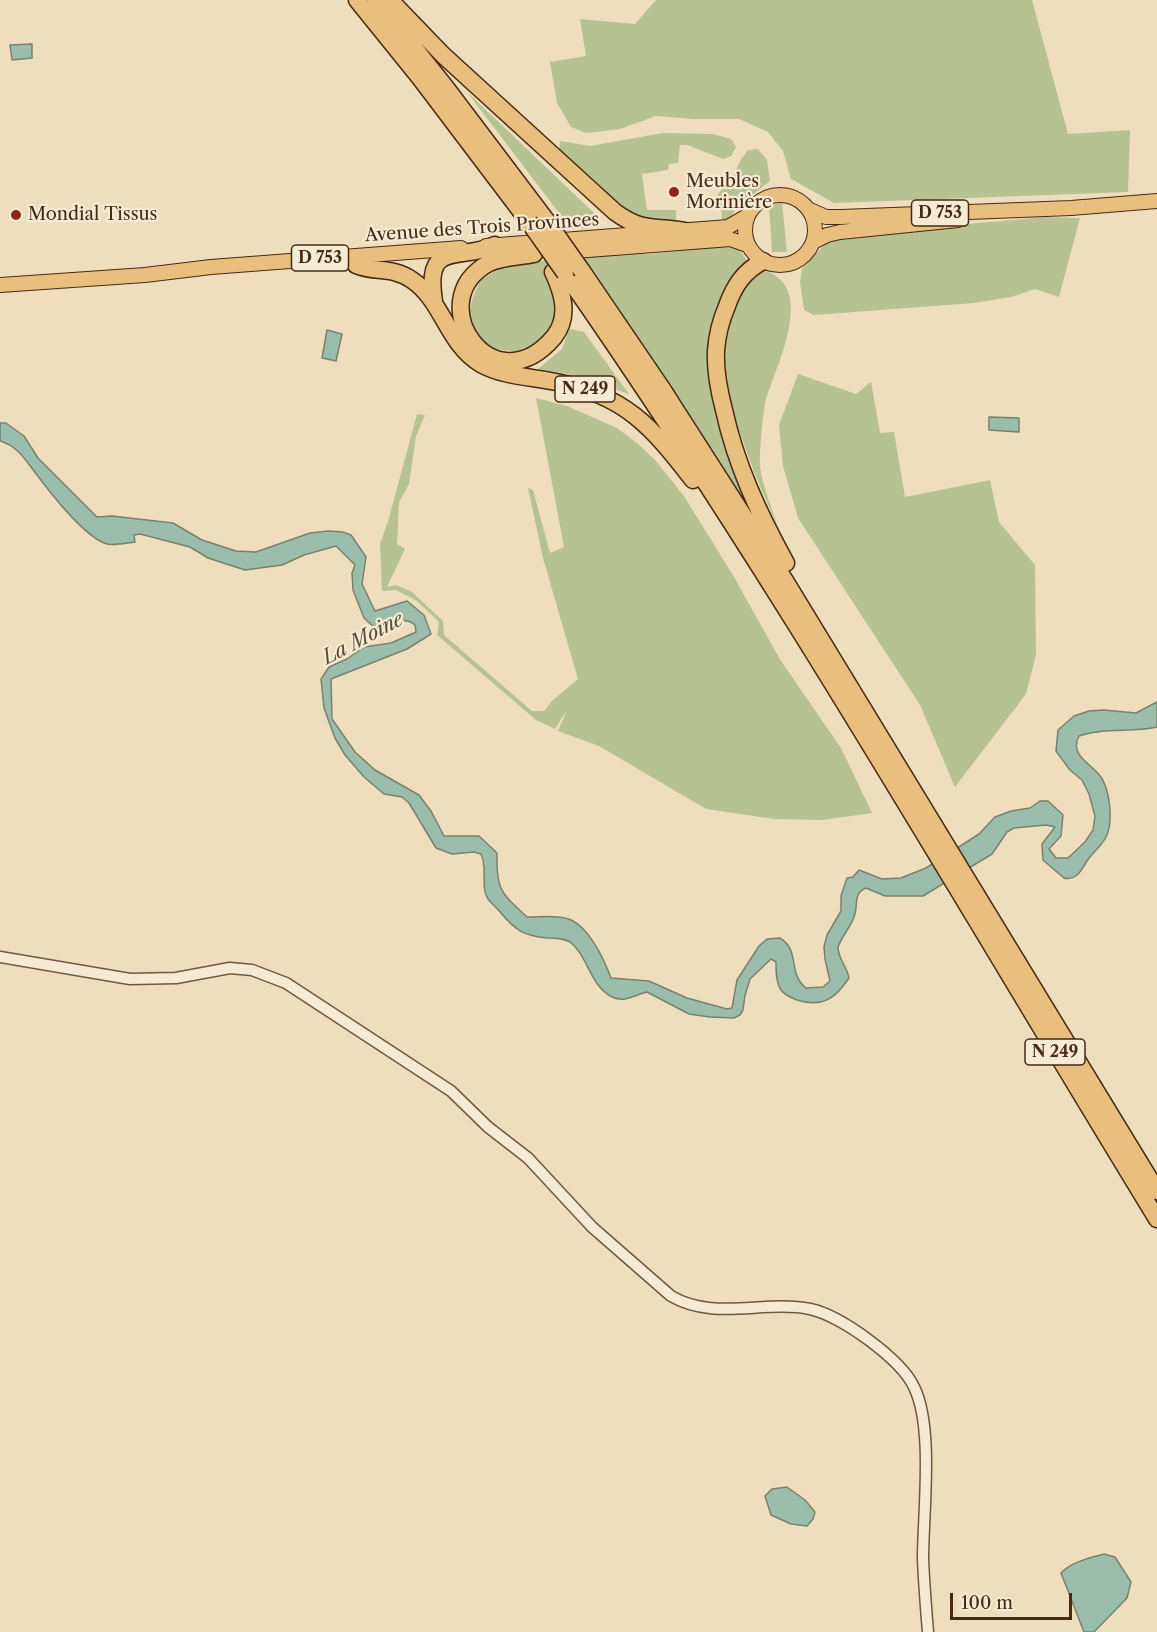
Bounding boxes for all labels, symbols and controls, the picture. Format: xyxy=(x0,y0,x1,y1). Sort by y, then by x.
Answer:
place label: Meubles Morinière xyxy=(686,171,772,213)
marker: Meubles Morinière xyxy=(667,185,681,199)
road number: D 753 xyxy=(912,200,968,226)
place label: Mondial Tissus xyxy=(28,204,157,226)
marker: Mondial Tissus xyxy=(9,208,23,222)
street label: Avenue des Trois Provinces xyxy=(364,209,600,247)
road number: D 753 xyxy=(292,245,348,271)
road number: N 249 xyxy=(555,376,615,402)
water label: La Moine xyxy=(318,608,408,670)
road number: N 249 xyxy=(1025,1039,1085,1065)
scale bar xyxy=(953,1581,1074,1619)
text: 100 m xyxy=(961,1592,1013,1614)

